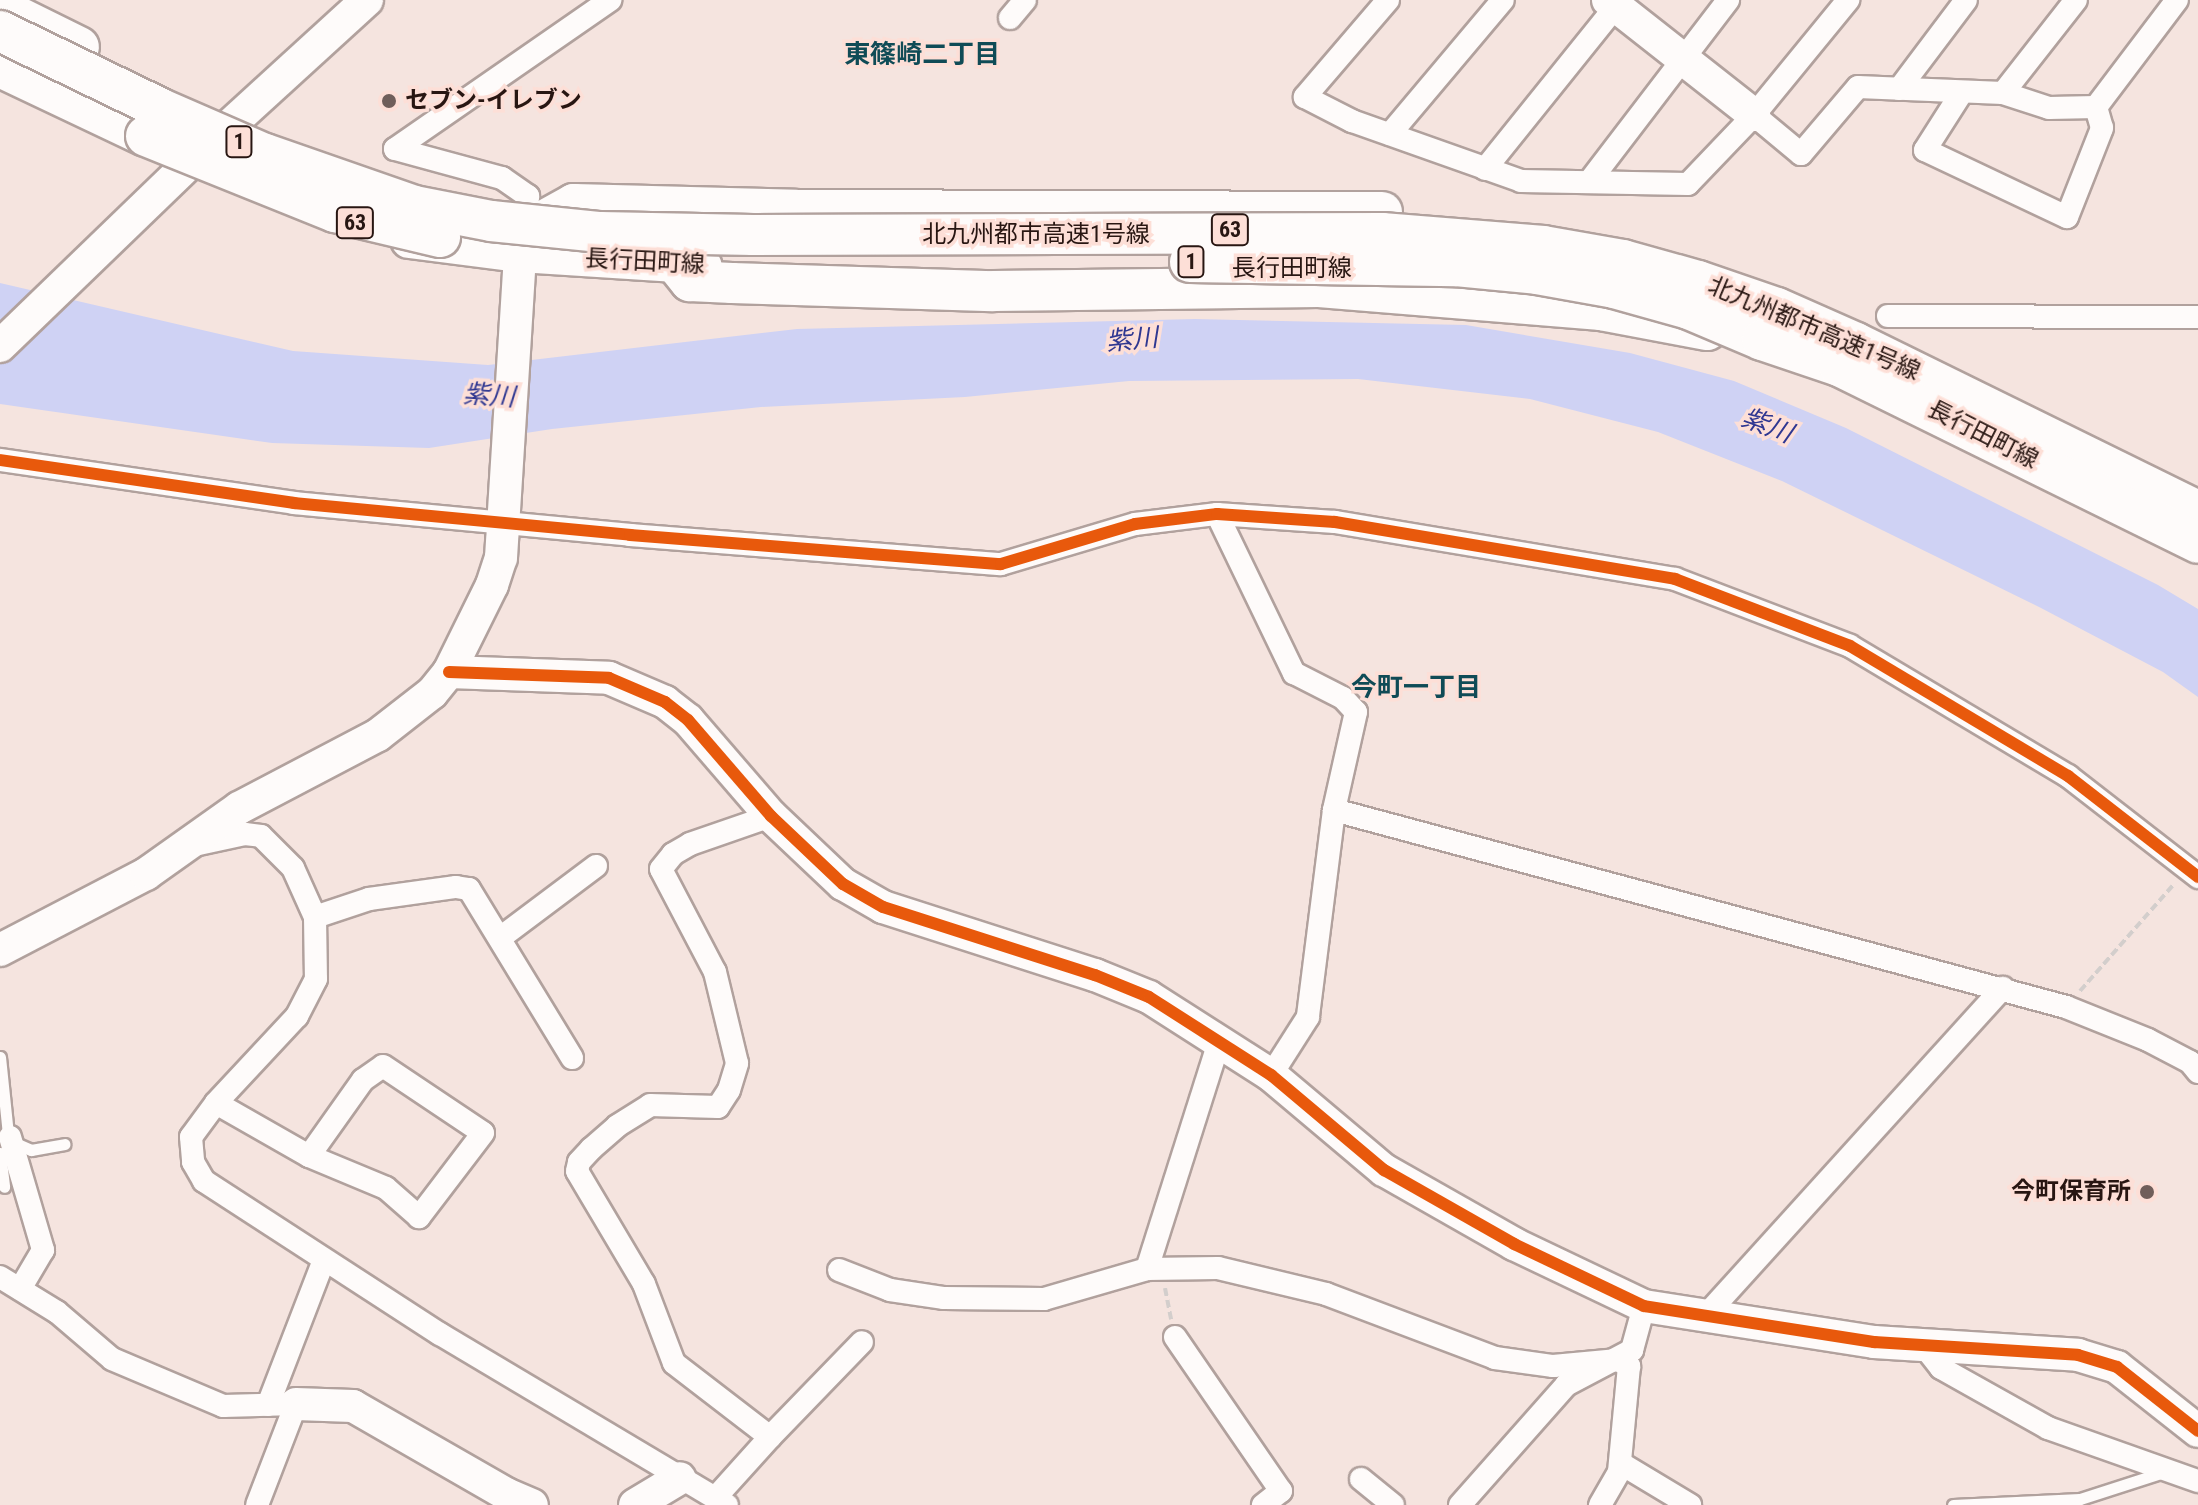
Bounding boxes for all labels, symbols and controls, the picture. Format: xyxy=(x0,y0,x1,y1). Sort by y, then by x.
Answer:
district label: 東篠崎二丁目 xyxy=(844,39,1000,71)
place label: セブン-イレブン xyxy=(405,87,582,115)
marker: セブン-イレブン xyxy=(380,92,398,110)
road number: 1 xyxy=(225,124,253,160)
road number: 63 xyxy=(335,205,375,241)
road number: 63 xyxy=(1210,212,1250,248)
street label: 北九州都市高速1号線 xyxy=(922,221,1150,249)
street label: 長行田町線 xyxy=(584,244,706,280)
road number: 1 xyxy=(1177,244,1205,280)
street label: 長行田町線 xyxy=(1232,255,1352,283)
street label: 北九州都市高速1号線 xyxy=(1704,271,1924,387)
water label: 紫川 xyxy=(1105,322,1159,358)
water label: 紫川 xyxy=(462,379,516,413)
street label: 長行田町線 xyxy=(1923,395,2043,475)
water label: 紫川 xyxy=(1737,402,1797,450)
district label: 今町一丁目 xyxy=(1351,672,1481,704)
place label: 今町保育所 xyxy=(2011,1178,2131,1206)
marker: 今町保育所 xyxy=(2138,1183,2156,1201)

